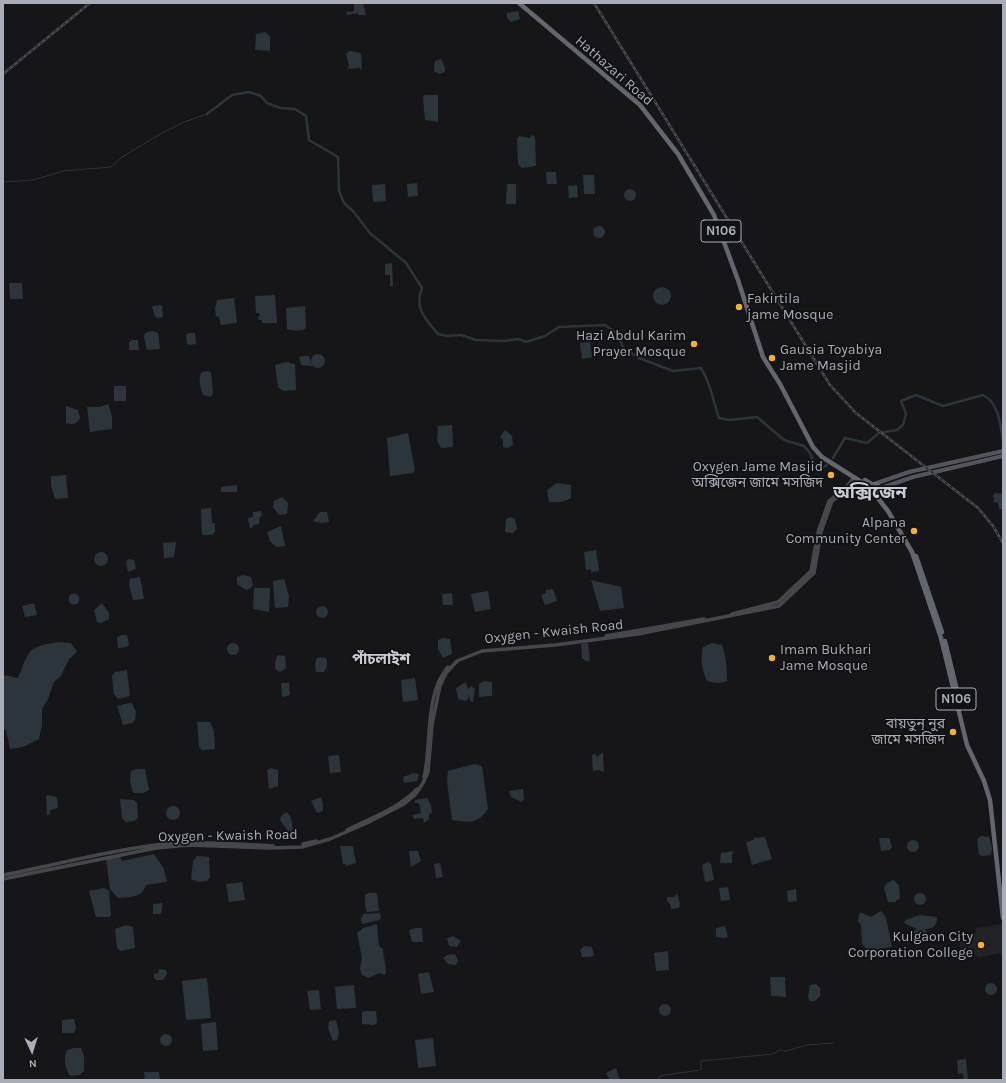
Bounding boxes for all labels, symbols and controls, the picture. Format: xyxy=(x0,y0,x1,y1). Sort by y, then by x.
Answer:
street label: Hathazari Road xyxy=(572,33,656,109)
road number: N106 xyxy=(701,220,741,242)
place label: Fakirtila jame Mosque xyxy=(747,291,833,324)
marker: Fakirtila jame Mosque xyxy=(734,302,744,312)
place label: Hazi Abdul Karim Prayer Mosque xyxy=(576,328,686,360)
marker: Hazi Abdul Karim Prayer Mosque xyxy=(689,339,699,349)
place label: Gausia Toyabiya Jame Masjid xyxy=(780,342,882,374)
marker: Gausia Toyabiya Jame Masjid xyxy=(767,353,777,363)
place label: Oxygen Jame Masjid অক্সিজেন জামে মসজিদ xyxy=(692,459,823,492)
marker: Oxygen Jame Masjid অক্সিজেন জামে মসজিদ xyxy=(826,470,836,480)
district label: অক্সিজেন xyxy=(833,482,907,504)
place label: Alpana Community Center xyxy=(786,515,906,548)
marker: Alpana Community Center xyxy=(909,526,919,536)
street label: Oxygen - Kwaish Road xyxy=(484,616,624,648)
place label: Imam Bukhari Jame Mosque xyxy=(780,642,872,674)
district label: পাঁচলাইশ xyxy=(352,651,410,669)
marker: Imam Bukhari Jame Mosque xyxy=(767,653,777,663)
road number: N106 xyxy=(936,688,976,710)
place label: বায়তুন্ নুর জামে মসজিদ xyxy=(871,716,945,748)
marker: বায়তুন্ নুর জামে মসজিদ xyxy=(948,727,958,737)
street label: Oxygen - Kwaish Road xyxy=(158,826,298,846)
place label: Kulgaon City Corporation College xyxy=(848,929,973,962)
marker: Kulgaon City Corporation College xyxy=(976,940,986,950)
north arrow xyxy=(12,1031,52,1071)
text: N xyxy=(28,1057,37,1070)

